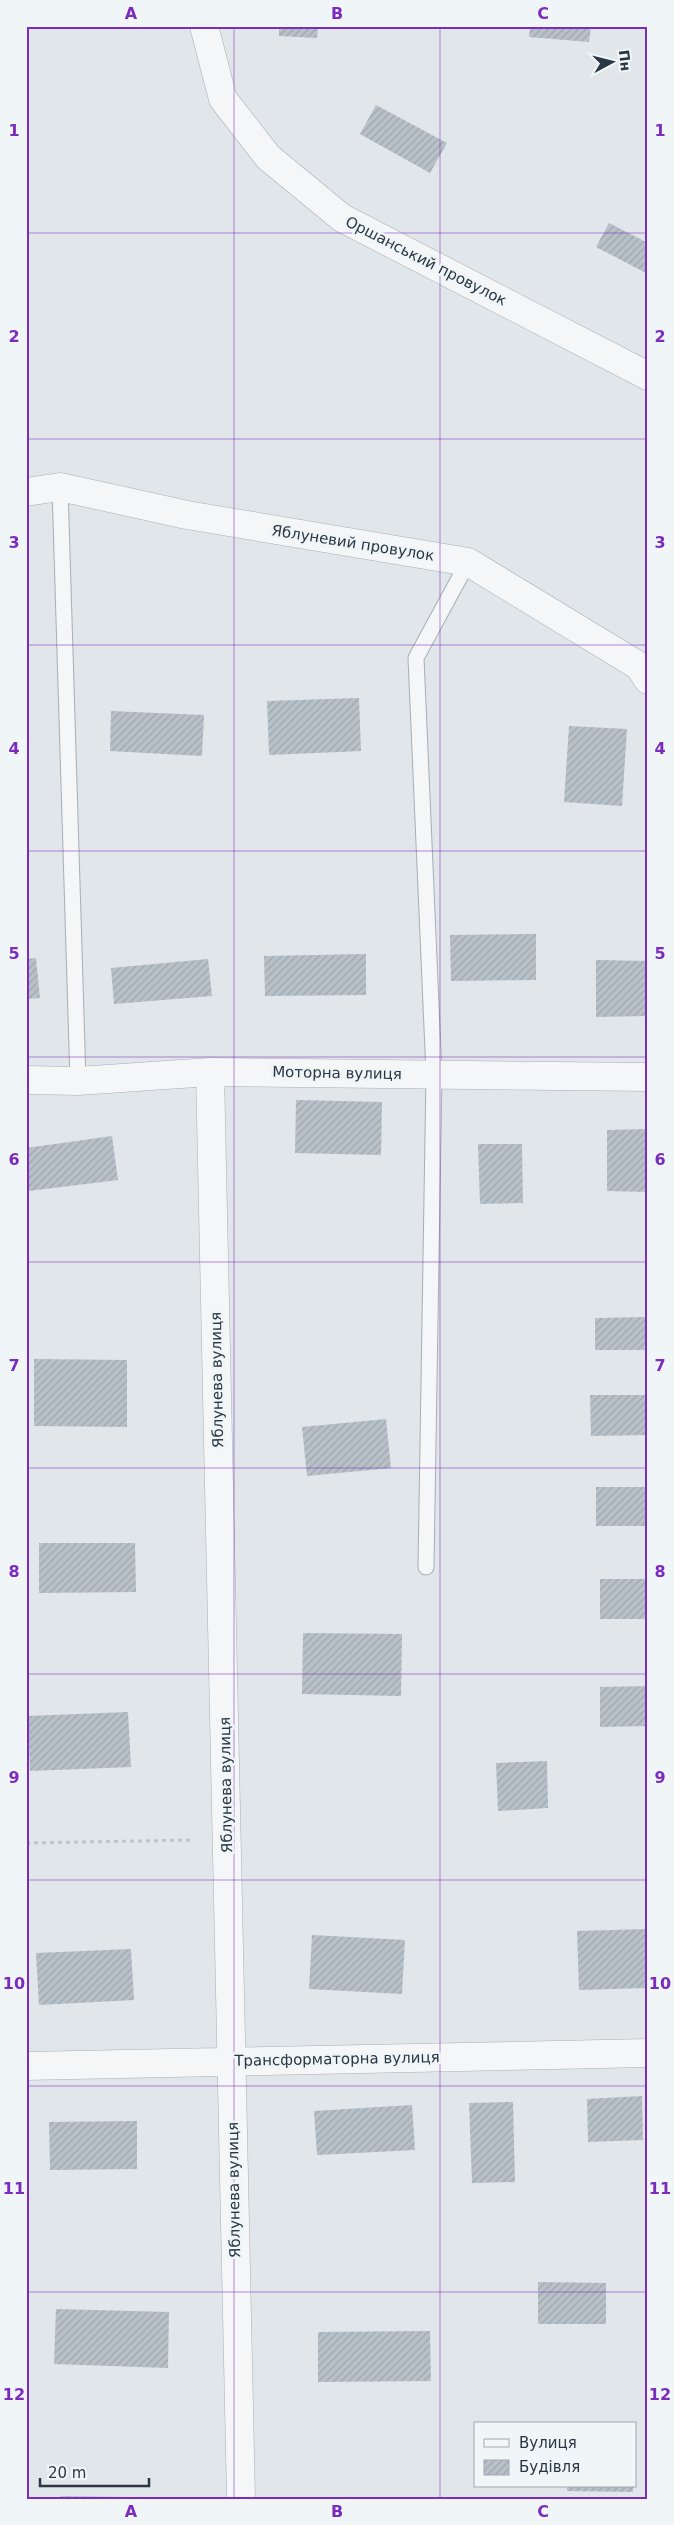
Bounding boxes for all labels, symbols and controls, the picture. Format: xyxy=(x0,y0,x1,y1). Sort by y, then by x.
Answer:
text: A xyxy=(125,4,138,23)
text: B xyxy=(331,4,343,23)
text: C xyxy=(537,4,549,23)
north arrow xyxy=(586,38,636,88)
text: Пн xyxy=(616,49,634,72)
text: 1 xyxy=(8,121,20,140)
text: 1 xyxy=(654,121,666,140)
street label: Оршанський провулок xyxy=(342,212,510,310)
text: 2 xyxy=(8,327,20,346)
text: 2 xyxy=(654,327,666,346)
street label: Яблуневий провулок xyxy=(270,521,436,565)
text: 3 xyxy=(8,533,20,552)
text: 3 xyxy=(654,533,666,552)
text: 4 xyxy=(8,739,20,758)
text: 4 xyxy=(654,739,666,758)
text: 5 xyxy=(8,944,20,963)
text: 5 xyxy=(654,944,666,963)
street label: Моторна вулиця xyxy=(272,1063,402,1083)
text: 6 xyxy=(8,1150,20,1169)
text: 6 xyxy=(654,1150,666,1169)
street label: Яблунева вулиця xyxy=(207,1312,227,1448)
text: 7 xyxy=(8,1356,20,1375)
text: 7 xyxy=(654,1356,666,1375)
text: 8 xyxy=(8,1562,20,1581)
text: 8 xyxy=(654,1562,666,1581)
street label: Яблунева вулиця xyxy=(216,1717,236,1853)
text: 9 xyxy=(8,1768,20,1787)
text: 9 xyxy=(654,1768,666,1787)
text: 10 xyxy=(3,1974,25,1993)
text: 10 xyxy=(649,1974,671,1993)
street label: Трансформаторна вулиця xyxy=(233,2048,440,2070)
street label: Яблунева вулиця xyxy=(224,2122,244,2258)
text: 11 xyxy=(3,2179,25,2198)
text: 11 xyxy=(649,2179,671,2198)
text: 12 xyxy=(3,2385,25,2404)
text: 12 xyxy=(649,2385,671,2404)
legend xyxy=(474,2422,636,2488)
text: Вулиця xyxy=(519,2434,577,2452)
scale bar xyxy=(40,2455,149,2487)
text: Будівля xyxy=(519,2458,580,2476)
text: 20 m xyxy=(48,2464,86,2482)
text: A xyxy=(125,2502,138,2521)
text: B xyxy=(331,2502,343,2521)
text: C xyxy=(537,2502,549,2521)

